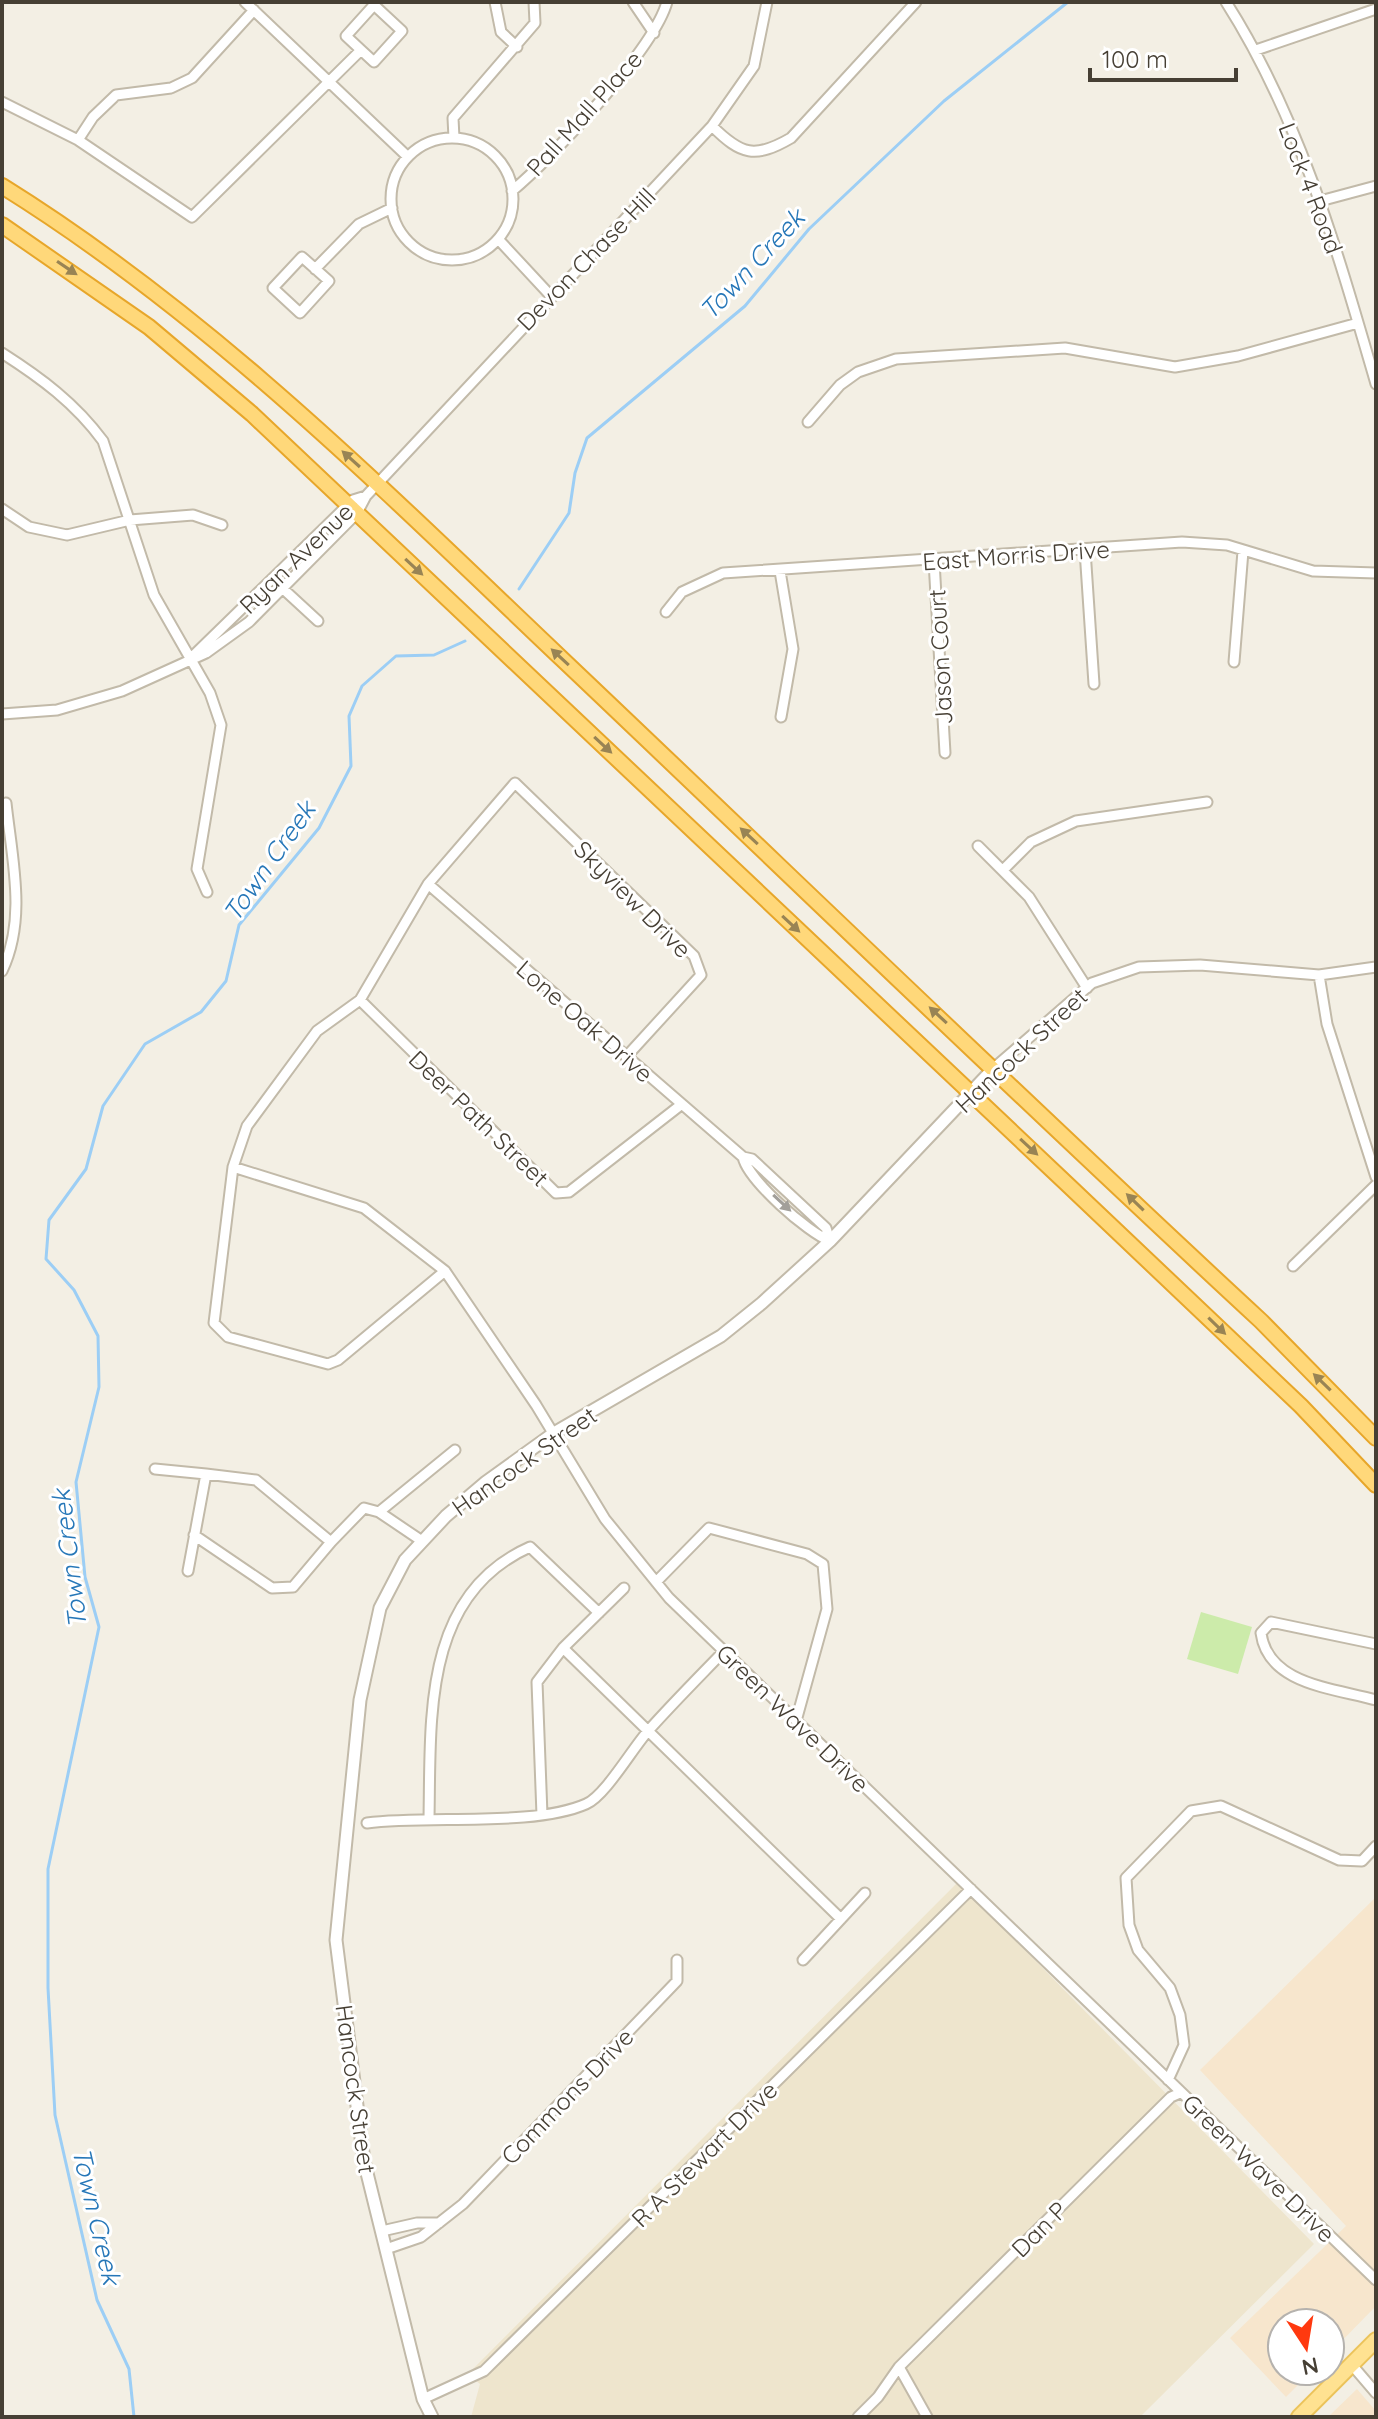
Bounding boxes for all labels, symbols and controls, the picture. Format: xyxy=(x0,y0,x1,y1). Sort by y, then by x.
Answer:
scale bar xyxy=(1090,32,1236,82)
street label: Pall Mall Place xyxy=(520,44,648,182)
text: 100 m xyxy=(1102,44,1168,74)
street label: Lock 4 Road xyxy=(1272,118,1350,258)
street label: Devon Chase Hill xyxy=(510,181,662,337)
water label: Town Creek xyxy=(692,200,813,326)
one-way arrow xyxy=(57,260,78,275)
one-way arrow xyxy=(342,451,361,469)
street label: Ryan Avenue xyxy=(233,496,359,620)
street label: East Morris Drive xyxy=(921,533,1111,577)
one-way arrow xyxy=(404,557,423,575)
street label: Jason Court xyxy=(921,588,959,726)
one-way arrow xyxy=(551,648,570,666)
one-way arrow xyxy=(593,736,612,754)
water label: Town Creek xyxy=(215,793,324,928)
one-way arrow xyxy=(740,827,759,846)
street label: Skyview Drive xyxy=(568,834,698,964)
one-way arrow xyxy=(782,914,801,932)
street label: Lone Oak Drive xyxy=(511,953,659,1089)
street label: Hancock Street xyxy=(949,981,1093,1119)
one-way arrow xyxy=(929,1006,948,1024)
street label: Deer Path Street xyxy=(403,1044,555,1192)
one-way arrow xyxy=(1019,1138,1038,1156)
one-way arrow xyxy=(1125,1193,1144,1211)
one-way arrow xyxy=(772,1194,791,1212)
one-way arrow xyxy=(1207,1317,1226,1335)
one-way arrow xyxy=(1313,1373,1332,1392)
street label: Hancock Street xyxy=(446,1400,602,1522)
water label: Town Creek xyxy=(44,1486,94,1630)
street label: Green Wave Drive xyxy=(710,1638,876,1798)
street label: Hancock Street xyxy=(329,2003,383,2175)
street label: Commons Drive xyxy=(494,2022,640,2170)
street label: R A Stewart Drive xyxy=(625,2075,783,2233)
street label: Green Wave Drive xyxy=(1176,2088,1342,2248)
water label: Town Creek xyxy=(65,2144,129,2290)
street label: Dan P xyxy=(1005,2195,1073,2263)
north arrow xyxy=(1266,2307,1346,2387)
text: N xyxy=(1299,2351,1321,2382)

